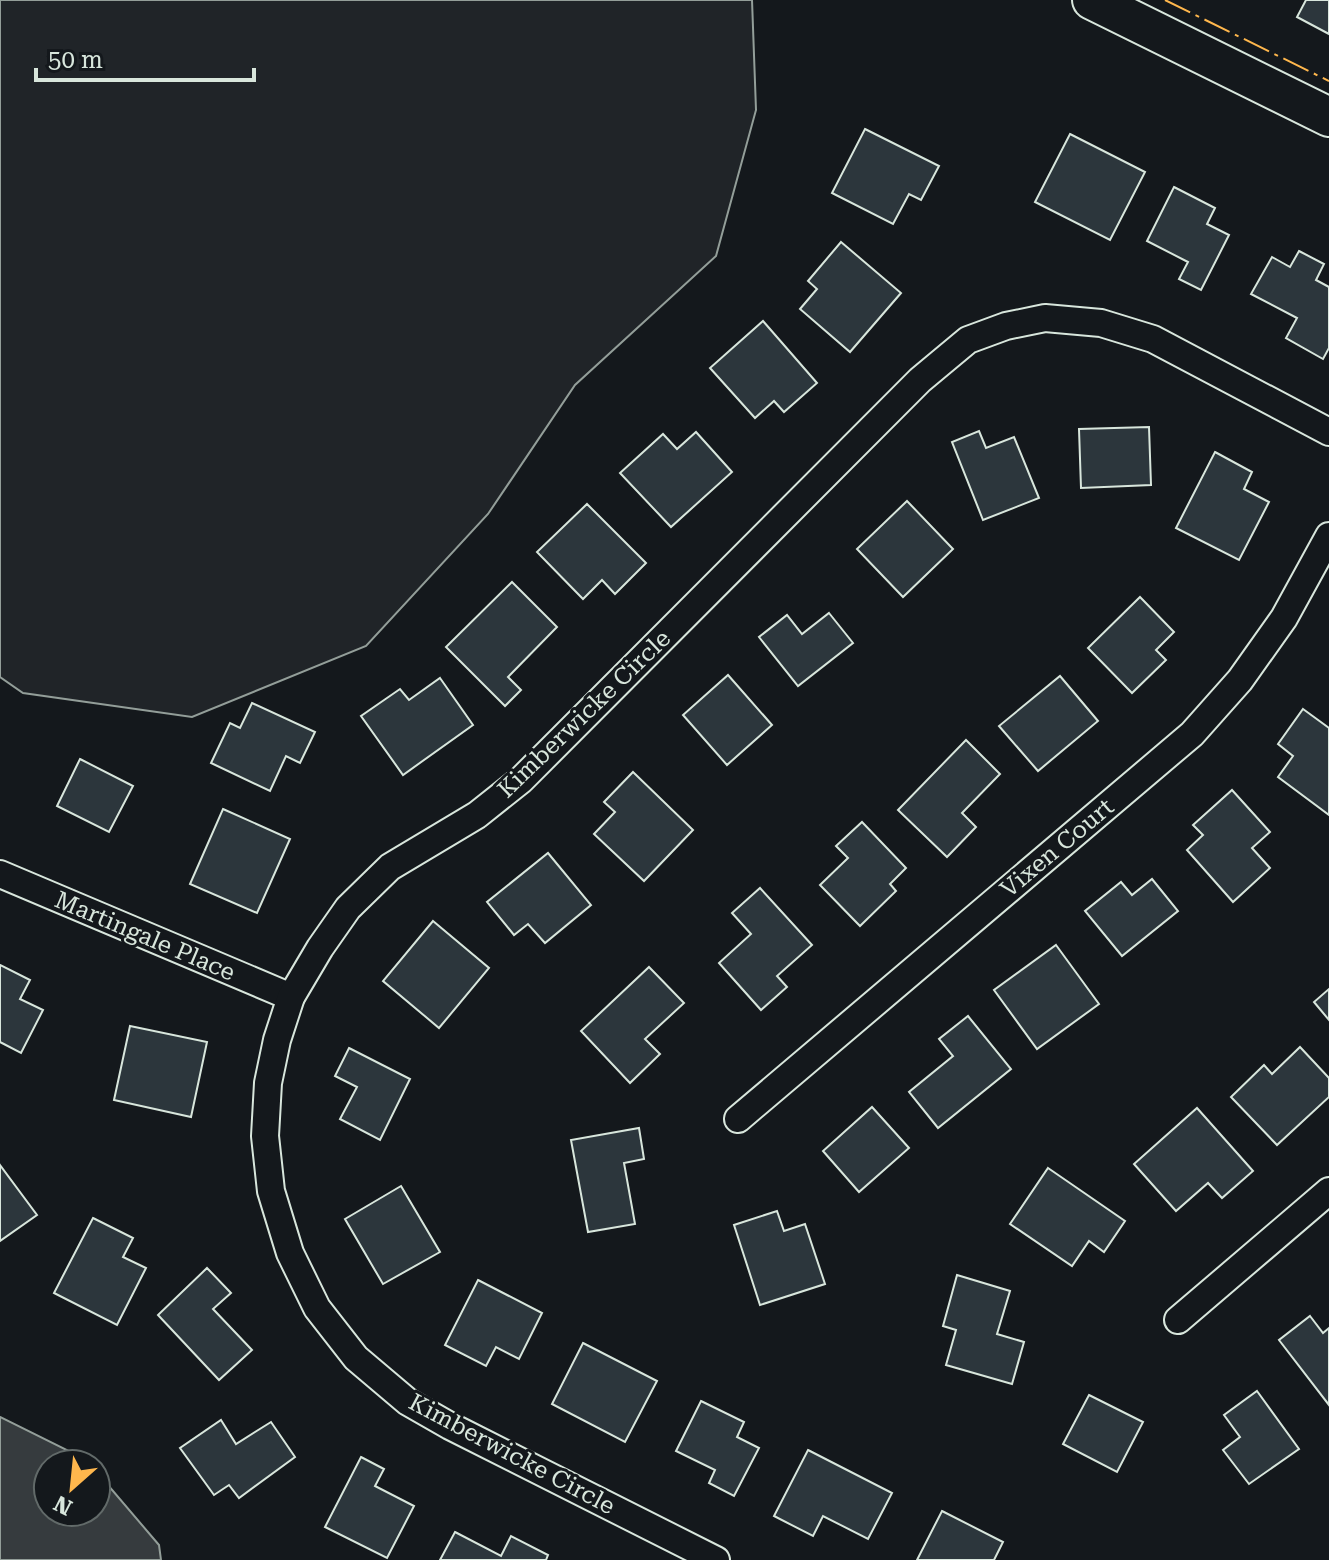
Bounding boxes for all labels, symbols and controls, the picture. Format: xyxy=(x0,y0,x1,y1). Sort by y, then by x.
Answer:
scale bar xyxy=(36,32,254,82)
text: 50 m xyxy=(48,46,103,74)
street label: Kimberwicke Circle xyxy=(492,624,676,804)
street label: Vixen Court xyxy=(995,793,1119,903)
street label: Martingale Place xyxy=(51,885,239,987)
street label: Kimberwicke Circle xyxy=(404,1388,620,1520)
north arrow xyxy=(32,1448,112,1528)
text: N xyxy=(50,1490,76,1520)

